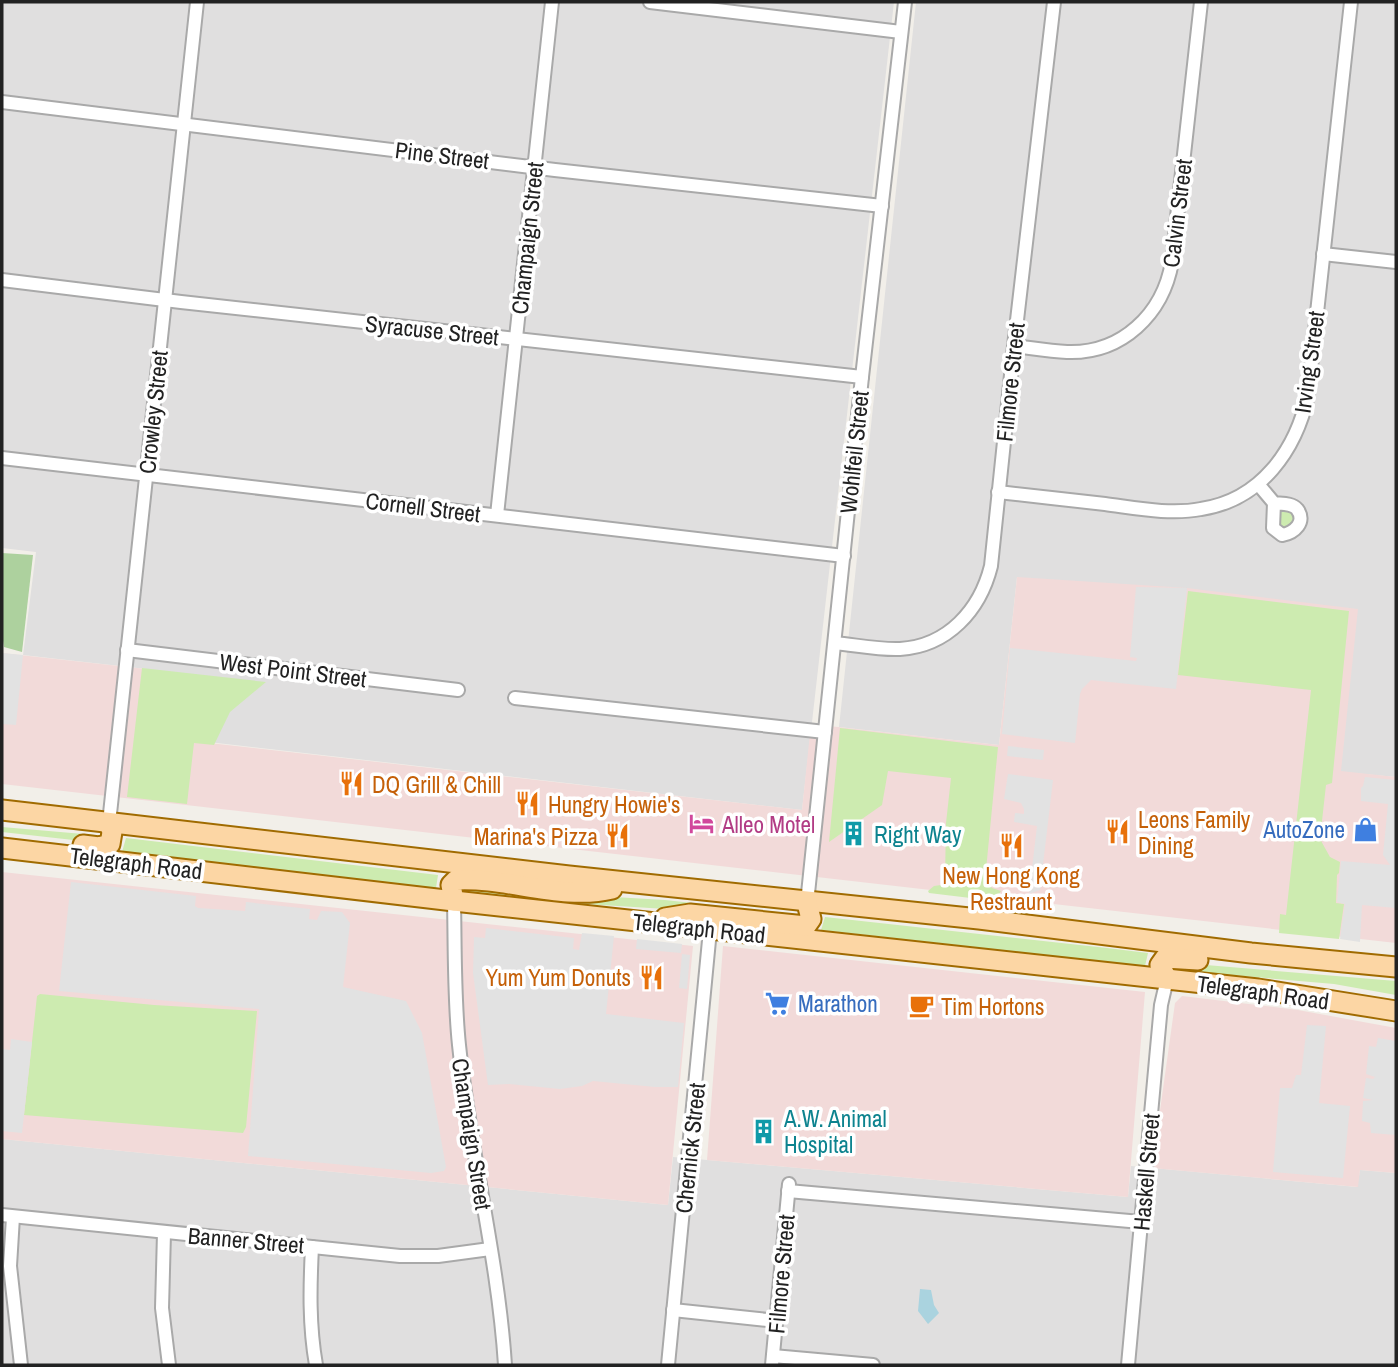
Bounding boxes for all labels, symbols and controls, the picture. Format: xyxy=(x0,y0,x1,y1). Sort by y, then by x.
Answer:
street label: Pine Street xyxy=(393,134,491,176)
street label: Calvin Street xyxy=(1155,157,1199,269)
street label: Champaign Street xyxy=(504,160,550,316)
street label: Syracuse Street xyxy=(364,308,500,352)
street label: Irving Street xyxy=(1287,309,1331,415)
street label: Filmore Street xyxy=(988,321,1032,443)
street label: Crowley Street xyxy=(131,349,175,475)
street label: Wohlfeil Street xyxy=(832,389,876,515)
street label: Cornell Street xyxy=(364,485,482,529)
street label: West Point Street xyxy=(218,646,368,694)
place label: DQ Grill & Chill xyxy=(372,769,501,800)
restaurant icon: DQ Grill & Chill xyxy=(338,770,366,798)
place label: Hungry Howie's xyxy=(548,789,681,820)
restaurant icon: Hungry Howie's xyxy=(514,790,542,818)
place label: Leons Family Dining xyxy=(1138,804,1251,861)
place label: Alleo Motel xyxy=(721,809,815,840)
hotel icon: Alleo Motel xyxy=(688,810,716,838)
place label: AutoZone xyxy=(1262,814,1345,845)
shop icon: AutoZone xyxy=(1351,815,1379,843)
restaurant icon: Leons Family Dining xyxy=(1104,818,1132,846)
place label: Right Way xyxy=(874,819,962,850)
building icon: Right Way xyxy=(840,820,868,848)
place label: Marina's Pizza xyxy=(474,821,599,852)
restaurant icon: Marina's Pizza xyxy=(604,822,632,850)
restaurant icon: New Hong Kong Restraunt xyxy=(997,831,1025,859)
street label: Telegraph Road xyxy=(68,840,204,886)
place label: New Hong Kong Restraunt xyxy=(942,860,1080,917)
street label: Telegraph Road xyxy=(631,906,767,950)
place label: Yum Yum Donuts xyxy=(486,962,631,993)
restaurant icon: Yum Yum Donuts xyxy=(637,963,665,991)
street label: Telegraph Road xyxy=(1195,967,1331,1017)
place label: Marathon xyxy=(798,988,878,1019)
supermarket icon: Marathon xyxy=(764,989,792,1017)
place label: Tim Hortons xyxy=(941,991,1044,1022)
cafe icon: Tim Hortons xyxy=(907,992,935,1020)
street label: Champaign Street xyxy=(445,1056,499,1212)
street label: Chernick Street xyxy=(668,1081,712,1215)
place label: A.W. Animal Hospital xyxy=(783,1103,887,1160)
street label: Haskell Street xyxy=(1125,1112,1167,1232)
building icon: A.W. Animal Hospital xyxy=(750,1117,778,1145)
street label: Filmore Street xyxy=(760,1213,802,1335)
street label: Banner Street xyxy=(187,1219,305,1261)

